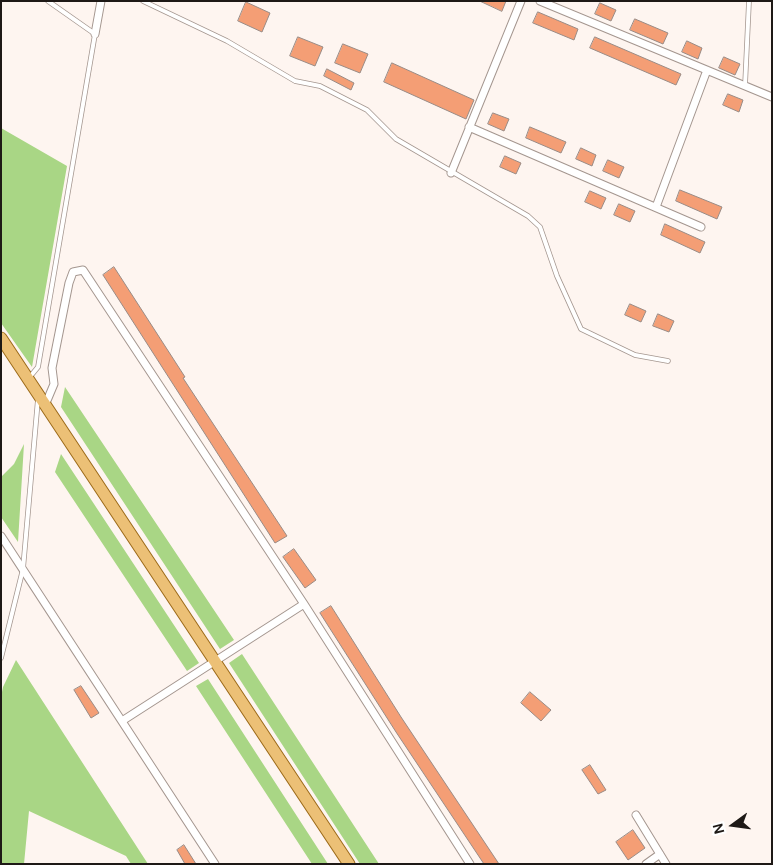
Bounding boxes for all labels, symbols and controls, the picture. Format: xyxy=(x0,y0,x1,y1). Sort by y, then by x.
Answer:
north arrow xyxy=(708,800,758,850)
text: N xyxy=(708,821,728,836)

